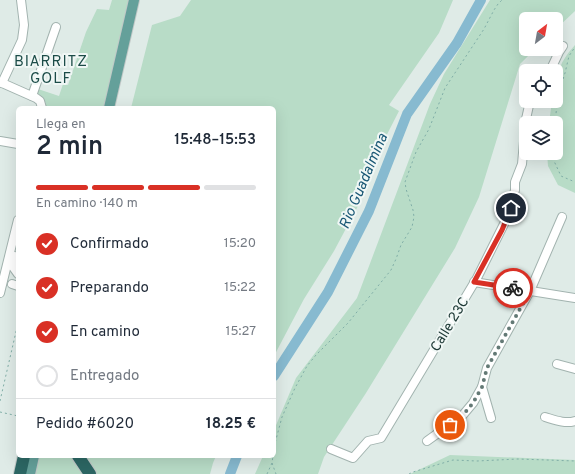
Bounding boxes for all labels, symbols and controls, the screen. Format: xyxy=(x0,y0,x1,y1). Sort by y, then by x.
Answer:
north arrow xyxy=(519,12,563,56)
map controls xyxy=(519,12,563,160)
district label: BIARRITZ GOLF xyxy=(14,53,88,89)
button: locate xyxy=(519,64,563,108)
button: layers xyxy=(519,116,563,160)
text: Llega en xyxy=(36,117,86,133)
text: 2 min xyxy=(36,131,103,164)
text: 15:48–15:53 xyxy=(174,131,256,150)
water label: Rio Guadalmina xyxy=(336,131,393,232)
pin xyxy=(494,191,528,225)
text: En camino · 140 m xyxy=(36,196,138,212)
icon: home xyxy=(500,197,522,219)
icon: check xyxy=(36,233,58,255)
text: Confirmado xyxy=(70,235,149,254)
text: 15:20 xyxy=(224,236,256,252)
courier xyxy=(493,268,533,308)
icon: check xyxy=(36,277,58,299)
icon: bike xyxy=(502,277,524,299)
text: Preparando xyxy=(70,279,149,298)
text: 15:22 xyxy=(224,280,256,296)
street label: Calle 23C xyxy=(427,294,473,355)
icon: check xyxy=(36,321,58,343)
text: En camino xyxy=(70,323,140,342)
text: 15:27 xyxy=(226,324,256,340)
text: Entregado xyxy=(70,367,139,386)
pin xyxy=(433,408,467,442)
icon: bag xyxy=(439,414,461,436)
text: Pedido #6020 xyxy=(36,415,134,434)
text: 18.25 € xyxy=(206,415,256,434)

